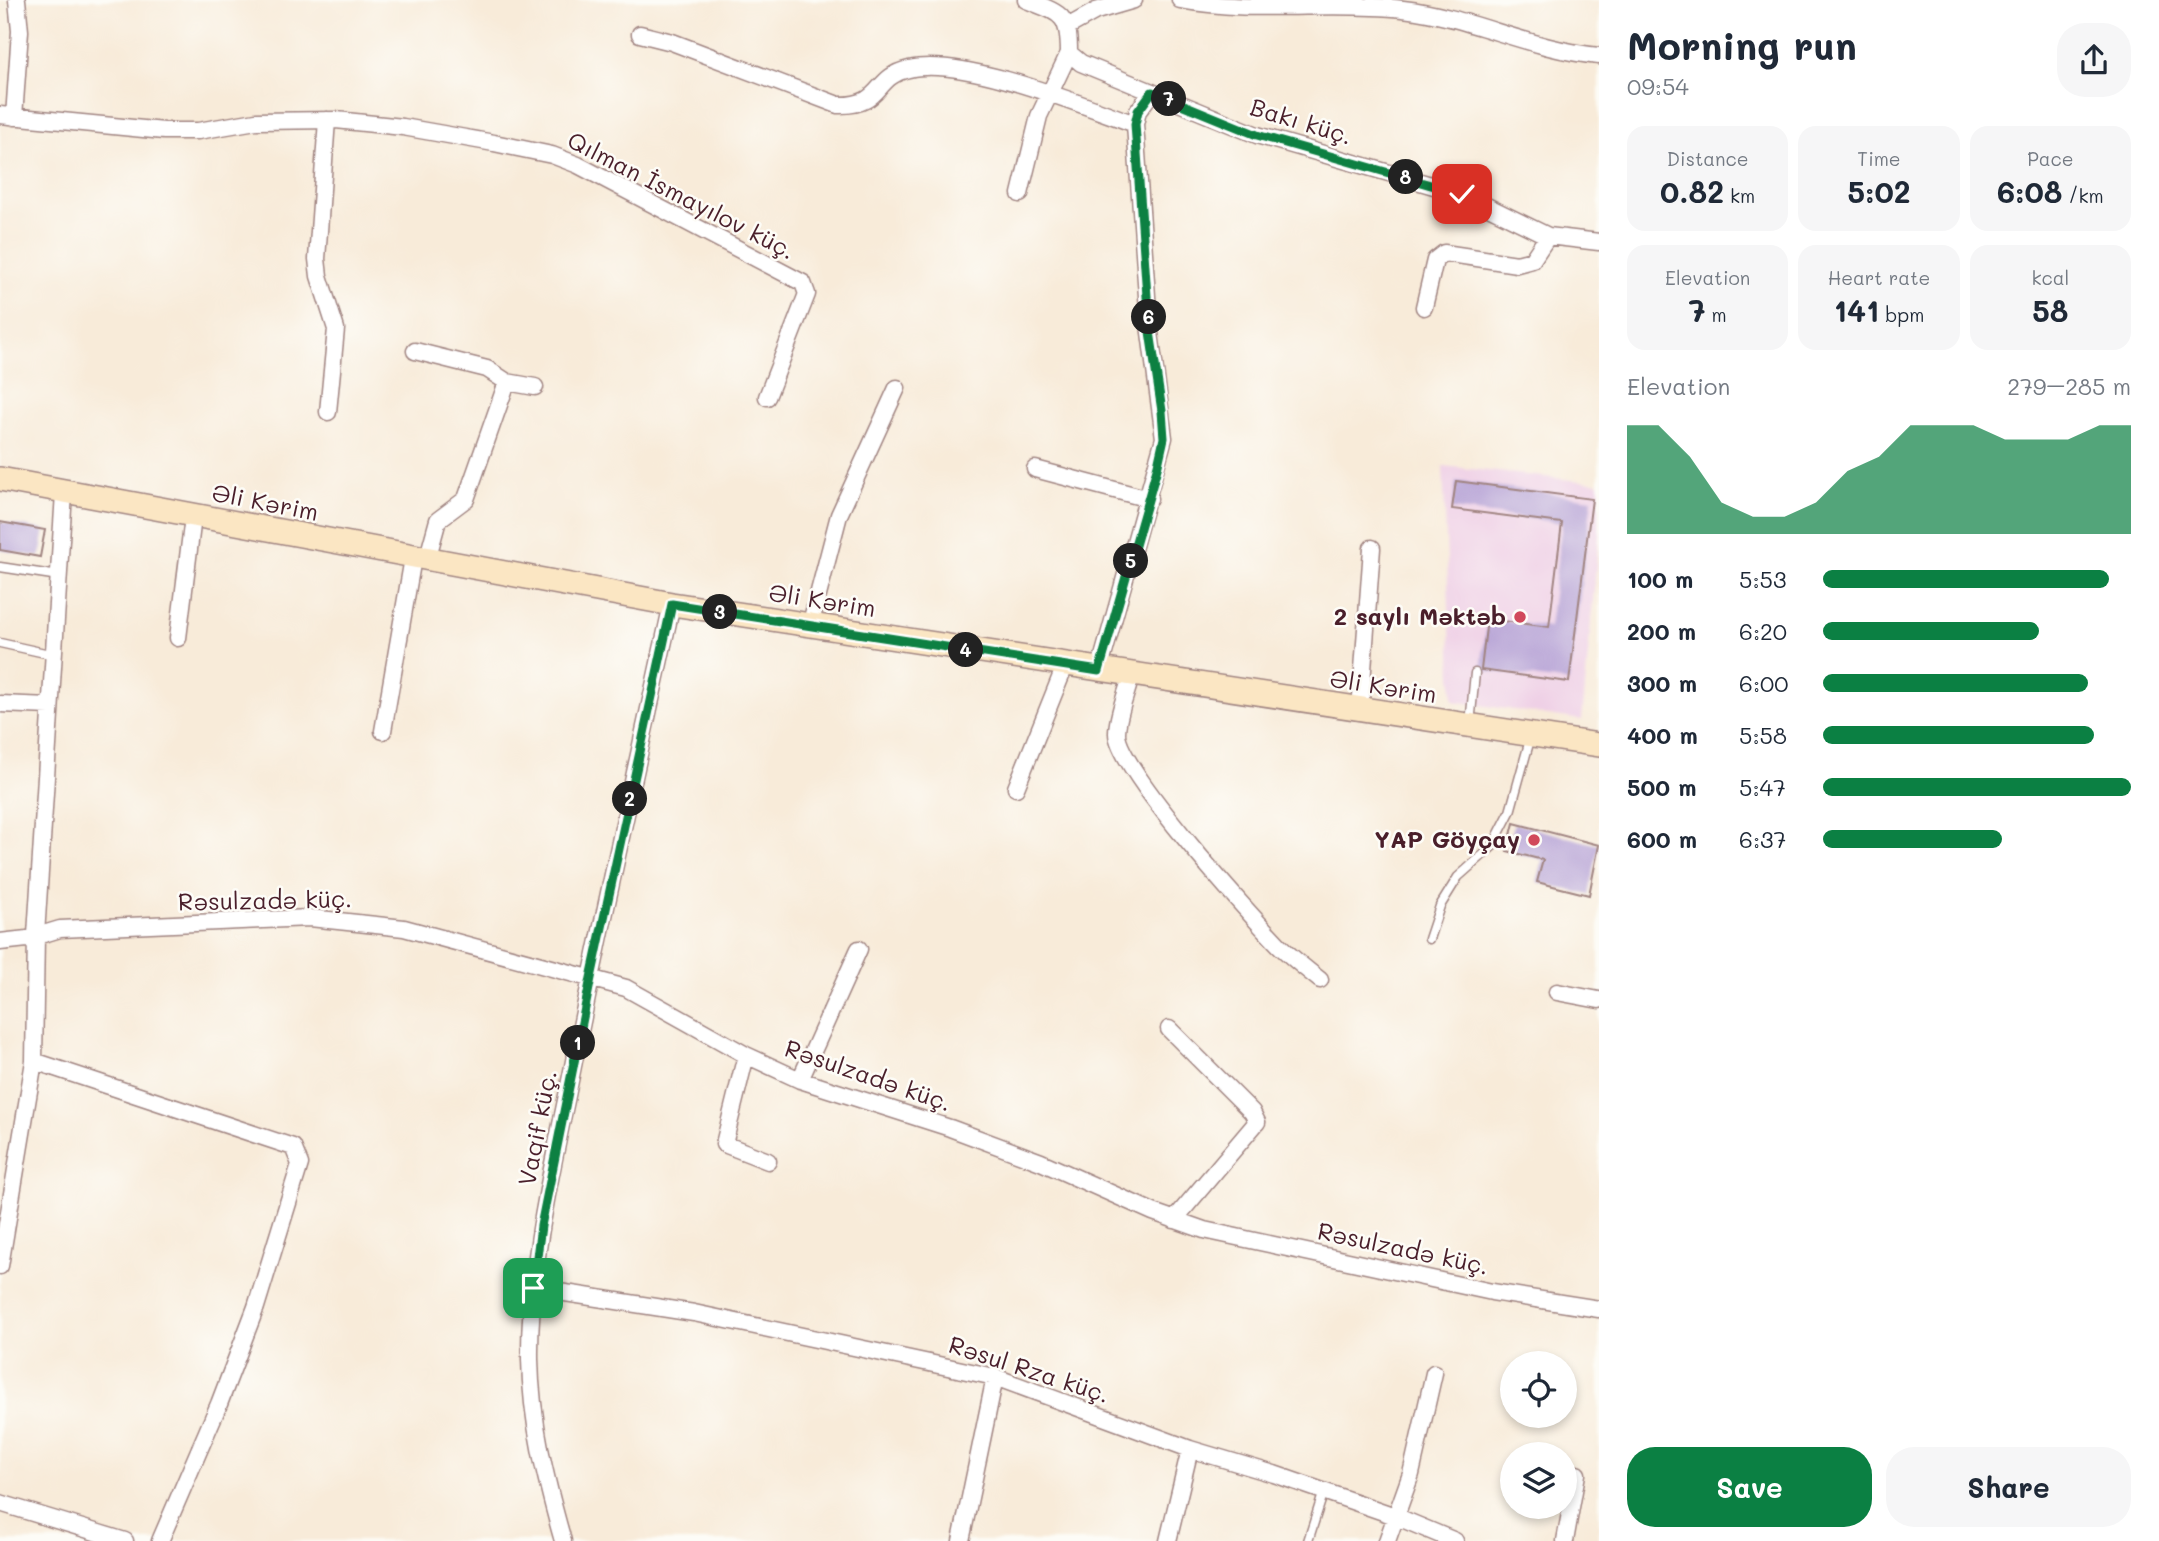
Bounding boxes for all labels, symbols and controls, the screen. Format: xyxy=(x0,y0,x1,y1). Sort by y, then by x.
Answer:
text: Morning run xyxy=(1627,20,1857,70)
button: share xyxy=(2057,23,2131,97)
text: 09:54 xyxy=(1627,71,1689,101)
pin: 7 xyxy=(1152,82,1186,116)
text: 7 xyxy=(1163,86,1174,111)
street label: Bakı küç. xyxy=(1247,90,1356,151)
street label: Qılman İsmayılov küç. xyxy=(563,124,801,266)
text: Distance xyxy=(1667,146,1749,171)
text: Time xyxy=(1857,146,1901,171)
text: Pace xyxy=(2027,146,2074,171)
pin: 8 xyxy=(1388,160,1424,194)
text: 8 xyxy=(1400,164,1411,189)
pin xyxy=(1432,164,1492,224)
text: 0.82 xyxy=(1660,171,1724,211)
text: 5:02 xyxy=(1847,171,1911,211)
text: 6:08 xyxy=(1997,171,2062,211)
icon: check xyxy=(1443,175,1481,213)
text: km xyxy=(1724,183,1755,208)
text: /km xyxy=(2062,183,2104,208)
text: Elevation xyxy=(1665,265,1750,290)
text: Heart rate xyxy=(1828,265,1930,290)
text: kcal xyxy=(2031,265,2069,290)
text: 7 xyxy=(1689,290,1705,330)
text: 141 xyxy=(1834,290,1879,330)
text: 58 xyxy=(2032,290,2068,330)
pin: 6 xyxy=(1132,300,1166,334)
text: m xyxy=(1705,302,1727,327)
text: bpm xyxy=(1879,302,1924,327)
text: 6 xyxy=(1143,304,1154,329)
text: Elevation xyxy=(1627,371,1730,401)
text: 279–285 m xyxy=(2007,371,2131,401)
street label: Əli Kərim xyxy=(209,476,321,527)
pin: 5 xyxy=(1114,544,1148,578)
text: 5 xyxy=(1125,548,1136,573)
text: 100 m xyxy=(1627,564,1693,594)
text: 5:53 xyxy=(1739,564,1786,594)
street label: Əli Kərim xyxy=(766,576,878,623)
pin: 3 xyxy=(702,594,738,630)
text: 3 xyxy=(714,599,725,624)
place label: 2 saylı Məktəb xyxy=(1334,600,1506,631)
marker: 2 saylı Məktəb xyxy=(1512,609,1528,625)
text: 200 m xyxy=(1627,616,1696,646)
text: 6:20 xyxy=(1739,616,1787,646)
pin: 4 xyxy=(948,632,984,668)
text: 4 xyxy=(959,637,972,662)
street label: Əli Kərim xyxy=(1327,662,1439,709)
text: 300 m xyxy=(1627,668,1697,698)
text: 6:00 xyxy=(1739,668,1788,698)
text: 400 m xyxy=(1627,720,1698,750)
text: 5:58 xyxy=(1739,720,1787,750)
text: 500 m xyxy=(1627,772,1697,802)
text: 5:47 xyxy=(1739,772,1786,802)
pin: 2 xyxy=(612,782,648,816)
text: 2 xyxy=(624,786,635,811)
place label: YAP Göyçay xyxy=(1374,823,1520,854)
text: 600 m xyxy=(1627,824,1697,854)
text: 6:37 xyxy=(1739,824,1786,854)
marker: YAP Göyçay xyxy=(1526,832,1542,848)
street label: Rəsulzadə küç. xyxy=(178,882,352,917)
pin: 1 xyxy=(560,1026,596,1060)
text: 1 xyxy=(573,1030,582,1055)
street label: Rəsulzadə küç. xyxy=(781,1032,956,1118)
street label: Vaqif küç. xyxy=(510,1067,563,1188)
street label: Rəsulzadə küç. xyxy=(1315,1214,1492,1281)
pin xyxy=(503,1258,563,1318)
icon: arrive xyxy=(514,1269,552,1307)
street label: Rəsul Rza küç. xyxy=(945,1328,1114,1409)
map controls xyxy=(1500,1351,1577,1519)
button: locate xyxy=(1500,1351,1577,1428)
button: layers xyxy=(1500,1442,1577,1519)
button: Save xyxy=(1627,1447,1872,1527)
button: Share xyxy=(1886,1447,2131,1527)

